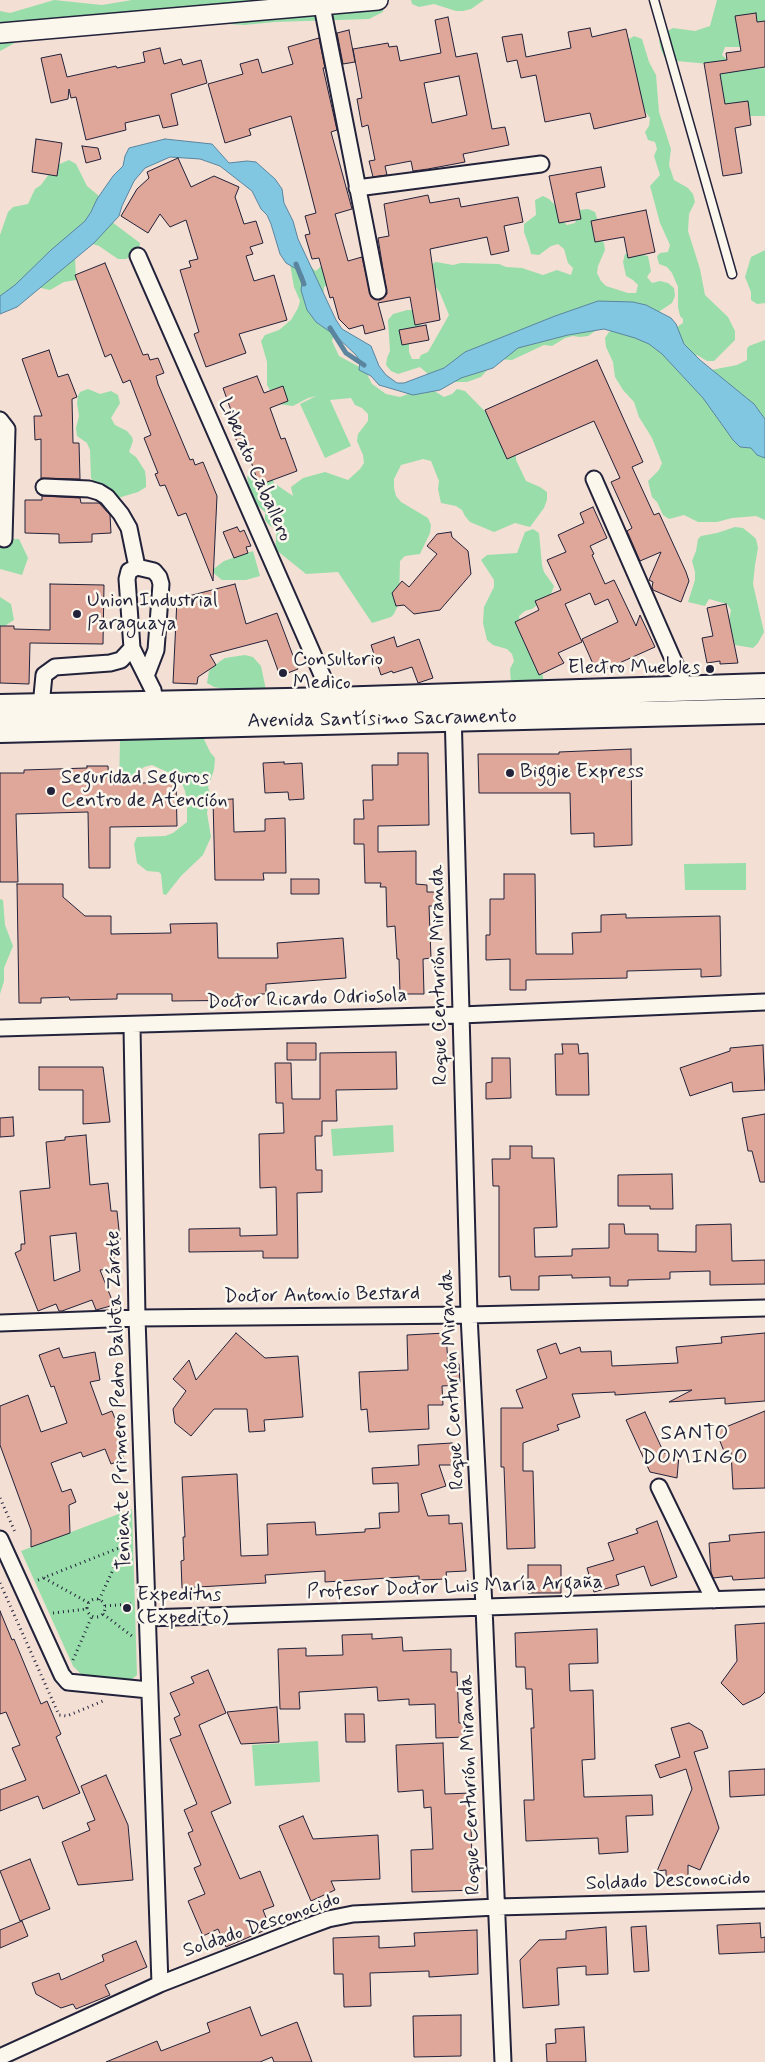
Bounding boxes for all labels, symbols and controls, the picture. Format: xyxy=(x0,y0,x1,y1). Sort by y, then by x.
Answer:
street label: Liberato Caballero xyxy=(212,395,296,545)
place label: Union Industrial Paraguaya xyxy=(87,590,218,637)
marker: Union Industrial Paraguaya xyxy=(71,608,83,620)
place label: Consultorio Medico xyxy=(293,649,383,696)
place label: Electro Muebles xyxy=(568,657,700,681)
marker: Electro Muebles xyxy=(704,663,716,675)
marker: Consultorio Medico xyxy=(277,667,289,679)
street label: Avenida Santísimo Sacramento xyxy=(247,706,517,734)
place label: Biggie Express xyxy=(520,761,644,785)
place label: Seguridad Seguros Centro de Atención xyxy=(61,767,228,814)
marker: Biggie Express xyxy=(504,767,516,779)
marker: Seguridad Seguros Centro de Atención xyxy=(45,785,57,797)
street label: Roque Centurión Miranda xyxy=(426,865,454,1085)
street label: Doctor Ricardo Odriosola xyxy=(206,985,408,1015)
street label: Teniente Primero Pedro Ballota Zárate xyxy=(102,1230,138,1570)
street label: Roque Centurión Miranda xyxy=(435,1269,471,1491)
street label: Doctor Antonio Bestard xyxy=(224,1282,420,1310)
district label: SANTO DOMINGO xyxy=(640,1422,750,1472)
street label: Profesor Doctor Luis María Argaña xyxy=(306,1571,604,1605)
place label: Expeditus (Expedito) xyxy=(137,1584,228,1631)
marker: Expeditus (Expedito) xyxy=(121,1602,133,1614)
street label: Roque Centurión Miranda xyxy=(455,1674,487,1896)
street label: Soldado Desconocido xyxy=(585,1867,751,1897)
street label: Soldado Desconocido xyxy=(180,1888,344,1964)

